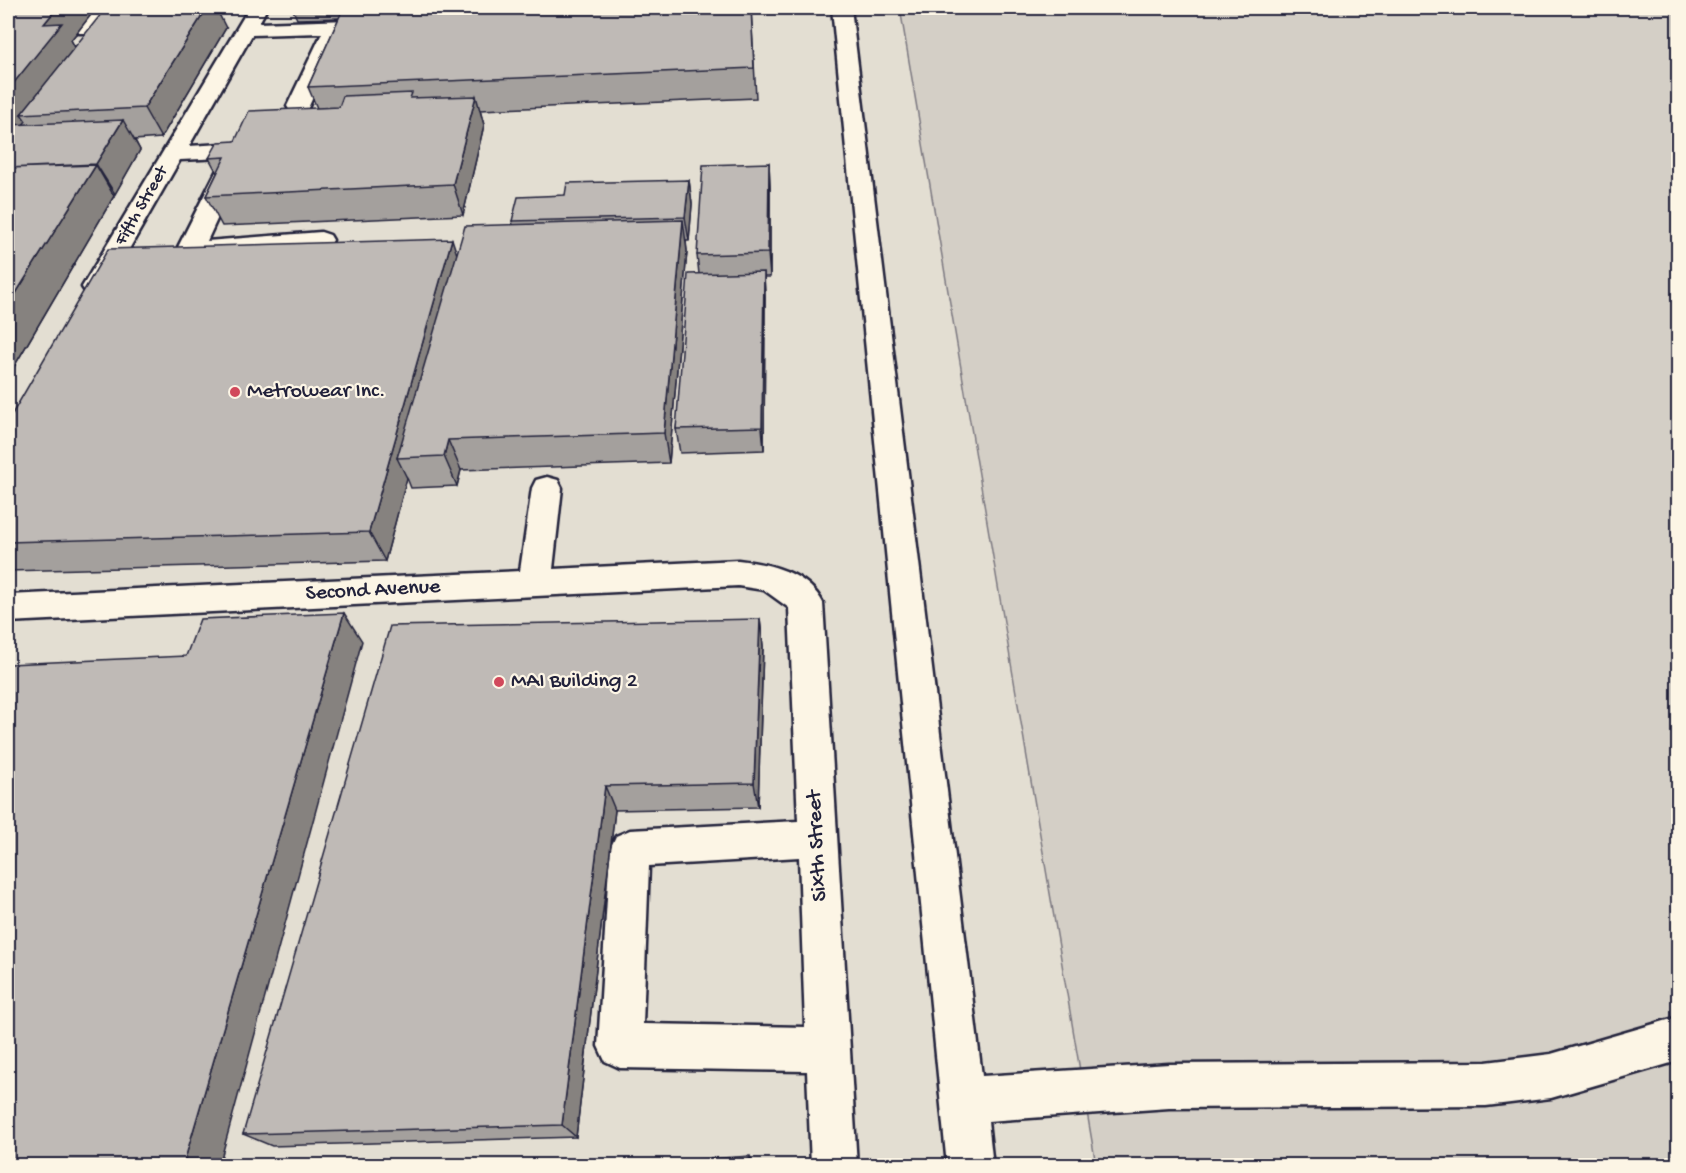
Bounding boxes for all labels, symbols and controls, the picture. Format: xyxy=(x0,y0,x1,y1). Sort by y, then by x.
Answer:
street label: Fifth Street xyxy=(110,161,174,250)
place label: Metrowear Inc. xyxy=(247,379,386,405)
marker: Metrowear Inc. xyxy=(228,385,242,399)
street label: Second Avenue xyxy=(305,574,442,608)
place label: MAI Building 2 xyxy=(511,669,638,695)
marker: MAI Building 2 xyxy=(492,675,506,689)
street label: Sixth Street xyxy=(802,788,834,902)

